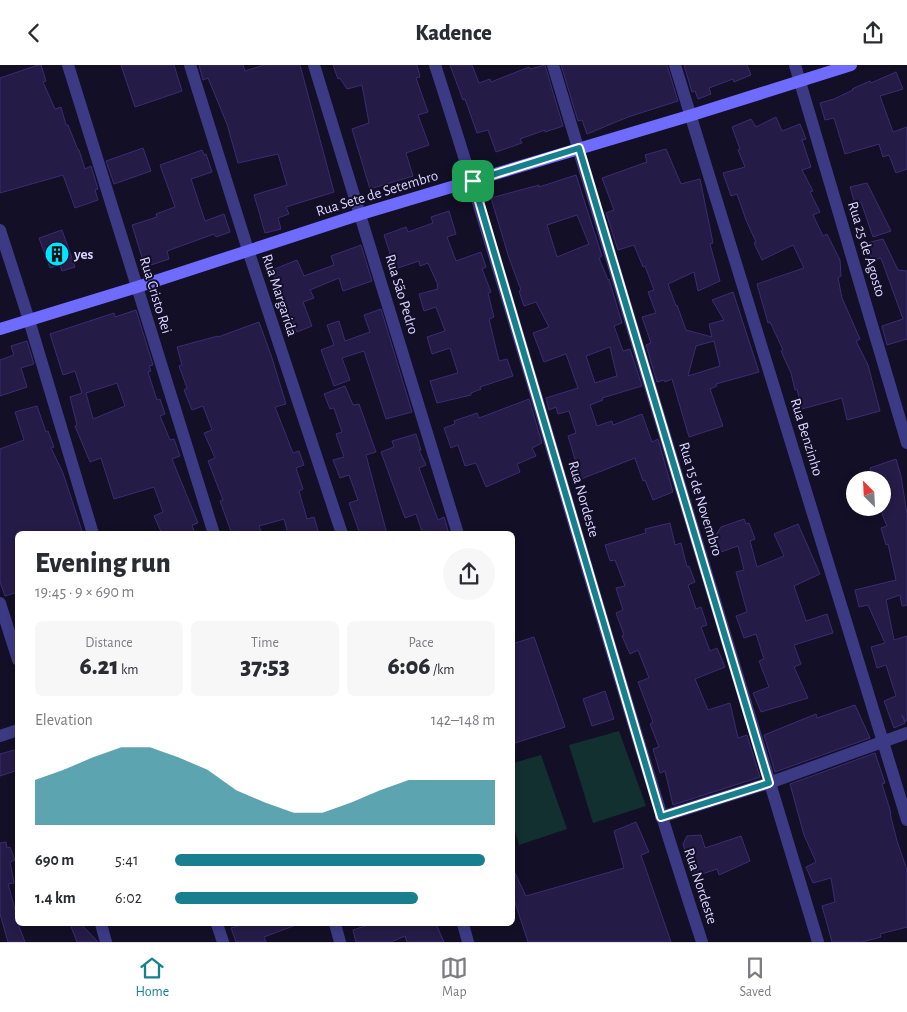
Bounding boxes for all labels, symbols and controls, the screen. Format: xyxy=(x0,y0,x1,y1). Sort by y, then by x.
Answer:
icon: back xyxy=(20,19,48,47)
icon: share xyxy=(859,19,887,47)
text: Kadence xyxy=(415,22,492,44)
pin xyxy=(452,160,494,202)
icon: arrive xyxy=(459,167,487,195)
street label: Rua Sete de Setembro xyxy=(314,168,440,219)
street label: Rua 25 de Agosto xyxy=(845,200,888,299)
building icon: yes xyxy=(44,241,70,267)
place label: yes xyxy=(73,247,94,262)
street label: Rua Margarida xyxy=(259,252,300,338)
street label: Rua São Pedro xyxy=(382,252,421,336)
street label: Rua Cristo Rei xyxy=(137,255,174,335)
street label: Rua Benzinho xyxy=(788,397,825,478)
street label: Rua 15 de Novembro xyxy=(676,441,725,558)
street label: Rua Nordeste xyxy=(565,459,602,539)
north arrow xyxy=(846,471,891,516)
map controls xyxy=(846,471,891,516)
button: share xyxy=(443,548,495,600)
text: Evening run xyxy=(35,550,171,578)
text: 19:45 · 9 × 690 m xyxy=(35,584,134,600)
text: Distance xyxy=(85,636,133,650)
text: Time xyxy=(251,636,279,650)
text: Pace xyxy=(408,636,434,650)
text: 6.21 xyxy=(79,654,119,679)
text: 37:53 xyxy=(240,654,290,679)
text: 6:06 xyxy=(387,654,431,679)
text: km xyxy=(119,663,139,677)
text: /km xyxy=(431,663,455,677)
text: Elevation xyxy=(35,712,93,728)
text: 142–148 m xyxy=(431,712,495,728)
street label: Rua Nordeste xyxy=(681,846,720,926)
text: 690 m xyxy=(35,852,74,868)
text: 5:41 xyxy=(115,852,139,868)
text: 1.4 km xyxy=(35,890,76,906)
text: 6:02 xyxy=(115,890,142,906)
tab: Home xyxy=(136,954,169,1001)
tab: Map xyxy=(440,954,468,1001)
tab: Saved xyxy=(739,954,771,1001)

